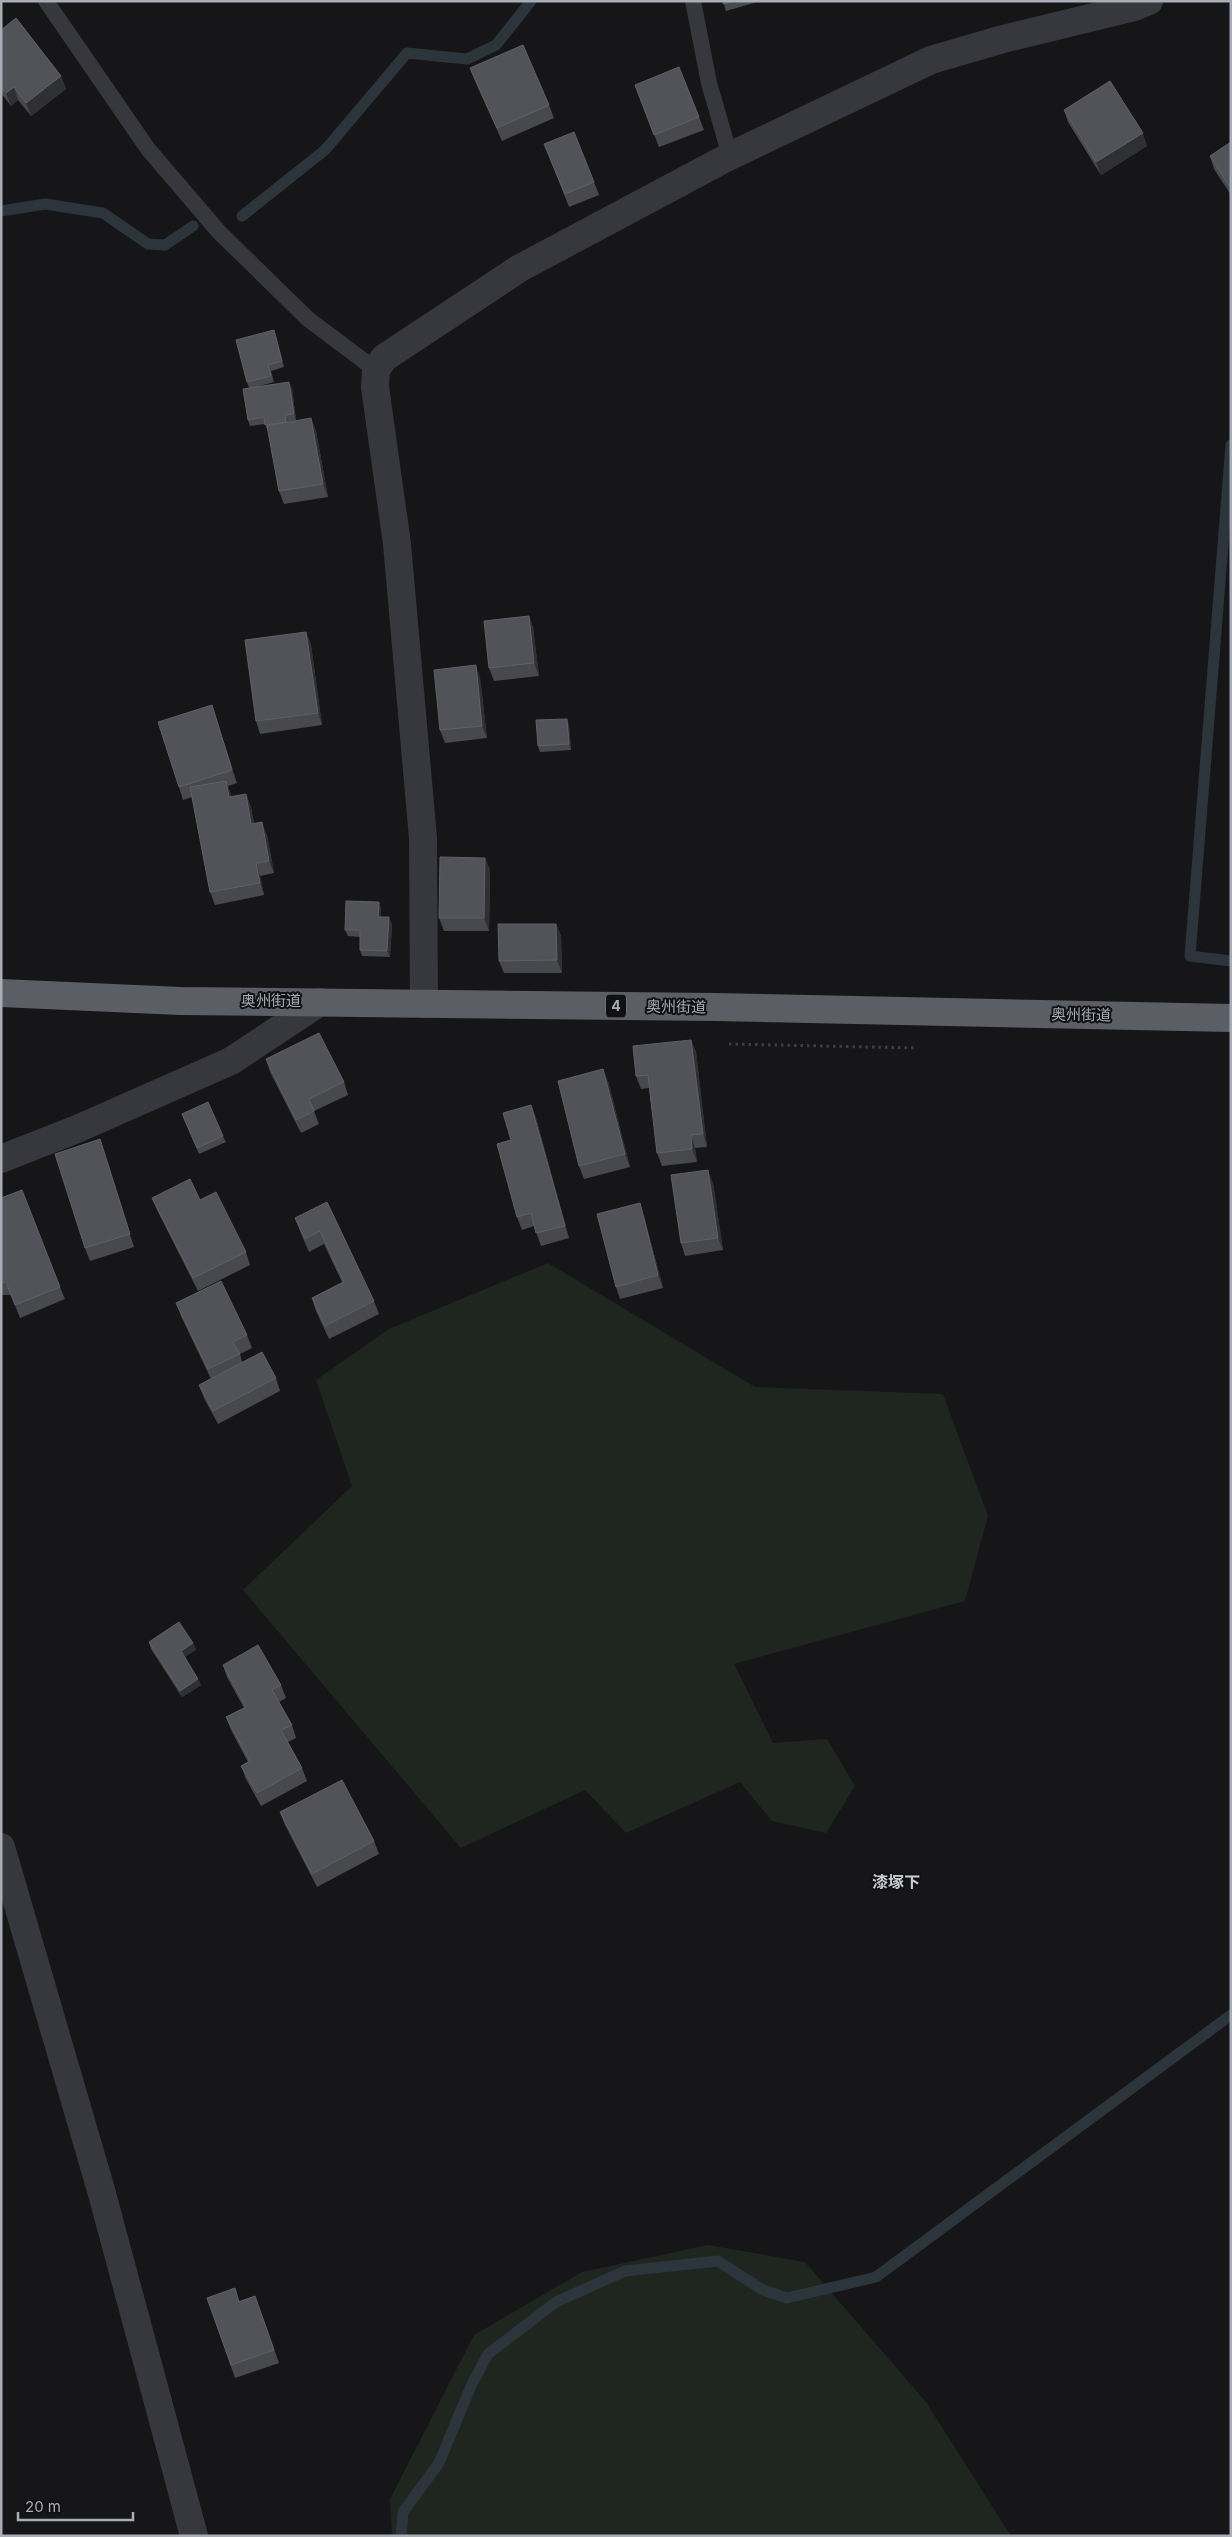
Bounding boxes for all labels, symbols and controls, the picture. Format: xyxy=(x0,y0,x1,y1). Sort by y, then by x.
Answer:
street label: 奥州街道 xyxy=(241,991,301,1010)
road number: 4 xyxy=(606,994,626,1018)
street label: 奥州街道 xyxy=(646,996,706,1017)
street label: 奥州街道 xyxy=(1051,1004,1111,1025)
district label: 漆塚下 xyxy=(872,1872,920,1892)
scale bar xyxy=(18,2490,132,2522)
text: 20 m xyxy=(25,2497,61,2516)

